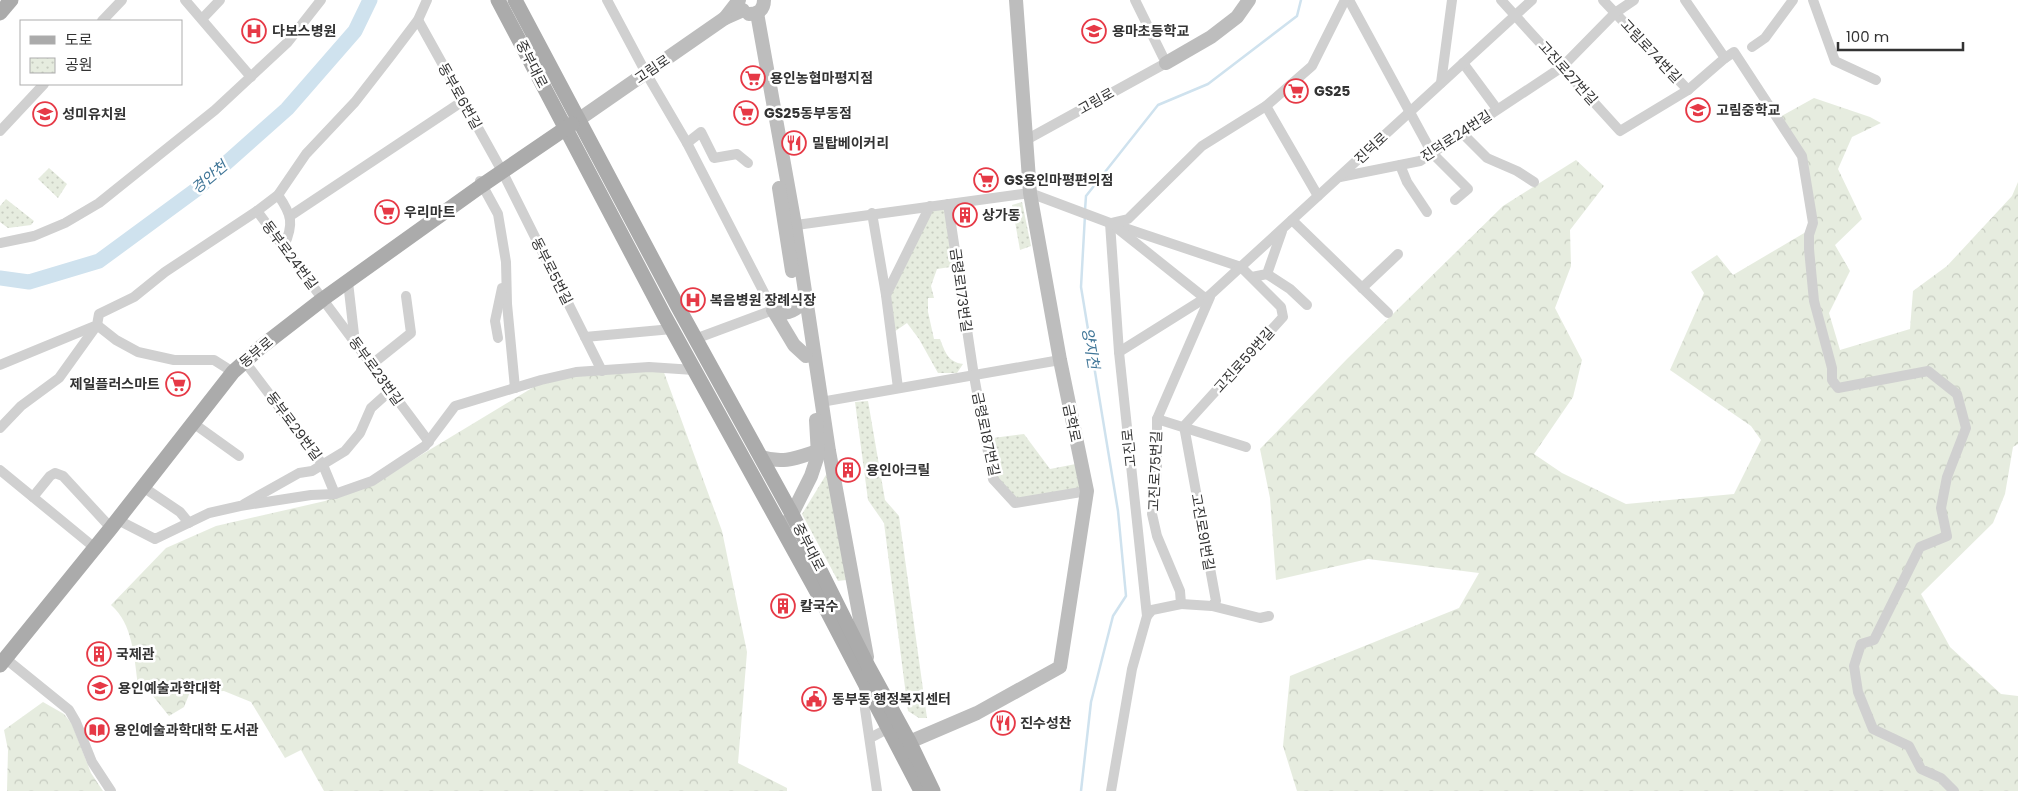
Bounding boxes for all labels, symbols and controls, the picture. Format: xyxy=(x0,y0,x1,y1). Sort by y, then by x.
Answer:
street label: 고림로74번길 xyxy=(1616,15,1686,87)
hospital icon: 다보스병원 xyxy=(241,18,267,44)
school or university icon: 용마초등학교 xyxy=(1081,18,1107,44)
legend xyxy=(20,20,182,85)
scale bar xyxy=(1838,20,1963,52)
place label: 다보스병원 xyxy=(272,21,336,41)
place label: 용마초등학교 xyxy=(1112,21,1189,41)
text: 100 m xyxy=(1846,26,1889,47)
text: 도로 xyxy=(65,29,93,50)
street label: 중부대로 xyxy=(511,37,553,92)
street label: 고진로27번길 xyxy=(1534,37,1602,109)
street label: 고림로 xyxy=(630,50,674,88)
text: 공원 xyxy=(65,54,93,75)
street label: 동부로6번길 xyxy=(433,59,487,133)
supermarket icon: 용인농협마평지점 xyxy=(740,65,766,91)
place label: 용인농협마평지점 xyxy=(770,68,873,88)
supermarket icon: GS25 xyxy=(1283,78,1309,104)
place label: GS25 xyxy=(1314,81,1350,101)
street label: 고림로 xyxy=(1074,83,1118,119)
school or university icon: 고림중학교 xyxy=(1685,97,1711,123)
supermarket icon: GS25동부동점 xyxy=(733,100,759,126)
place label: 고림중학교 xyxy=(1716,100,1781,120)
school or university icon: 성미유치원 xyxy=(32,101,58,127)
place label: GS25동부동점 xyxy=(764,103,852,123)
place label: 성미유치원 xyxy=(62,104,126,124)
street label: 진덕로24번길 xyxy=(1416,105,1496,167)
street label: 진덕로 xyxy=(1350,127,1392,168)
restaurant icon: 밀탑베이커리 xyxy=(781,130,807,156)
place label: 밀탑베이커리 xyxy=(812,133,889,153)
water label: 경안천 xyxy=(186,154,233,198)
supermarket icon: GS용인마평편의점 xyxy=(973,167,999,193)
place label: GS용인마평편의점 xyxy=(1004,170,1113,190)
supermarket icon: 우리마트 xyxy=(374,199,400,225)
place label: 우리마트 xyxy=(404,202,456,222)
building icon: 상가동 xyxy=(952,202,978,228)
place label: 상가동 xyxy=(982,205,1021,225)
street label: 동부로24번길 xyxy=(258,217,322,293)
street label: 동부로5번길 xyxy=(526,234,578,308)
street label: 금령로173번길 xyxy=(945,247,977,333)
hospital icon: 복음병원 장례식장 xyxy=(680,287,706,313)
place label: 복음병원 장례식장 xyxy=(710,290,816,310)
street label: 고진로59번길 xyxy=(1209,323,1279,397)
water label: 양지천 xyxy=(1077,326,1105,372)
street label: 동부로 xyxy=(235,332,277,372)
street label: 동부로23번길 xyxy=(344,332,408,410)
supermarket icon: 제일플러스마트 xyxy=(165,371,191,397)
place label: 제일플러스마트 xyxy=(70,374,160,394)
street label: 동부로29번길 xyxy=(262,388,326,464)
street label: 금령로187번길 xyxy=(967,390,1005,478)
street label: 금학로 xyxy=(1058,402,1086,444)
street label: 고진로 xyxy=(1117,428,1141,468)
street label: 고진로75번길 xyxy=(1144,430,1166,512)
building icon: 용인아크릴 xyxy=(835,457,861,483)
place label: 용인아크릴 xyxy=(866,460,930,480)
street label: 고진로91번길 xyxy=(1186,492,1220,572)
street label: 중부대로 xyxy=(788,520,830,575)
building icon: 칼국수 xyxy=(770,593,796,619)
place label: 칼국수 xyxy=(800,596,839,616)
building icon: 국제관 xyxy=(86,641,112,667)
place label: 국제관 xyxy=(116,644,155,664)
school or university icon: 용인예술과학대학 xyxy=(87,675,113,701)
place label: 용인예술과학대학 xyxy=(118,678,221,698)
public building icon: 동부동 행정복지센터 xyxy=(801,686,827,712)
place label: 동부동 행정복지센터 xyxy=(832,689,951,709)
restaurant icon: 진수성찬 xyxy=(990,710,1016,736)
place label: 진수성찬 xyxy=(1020,713,1072,733)
library icon: 용인예술과학대학 도서관 xyxy=(84,717,110,743)
place label: 용인예술과학대학 도서관 xyxy=(114,720,259,740)

